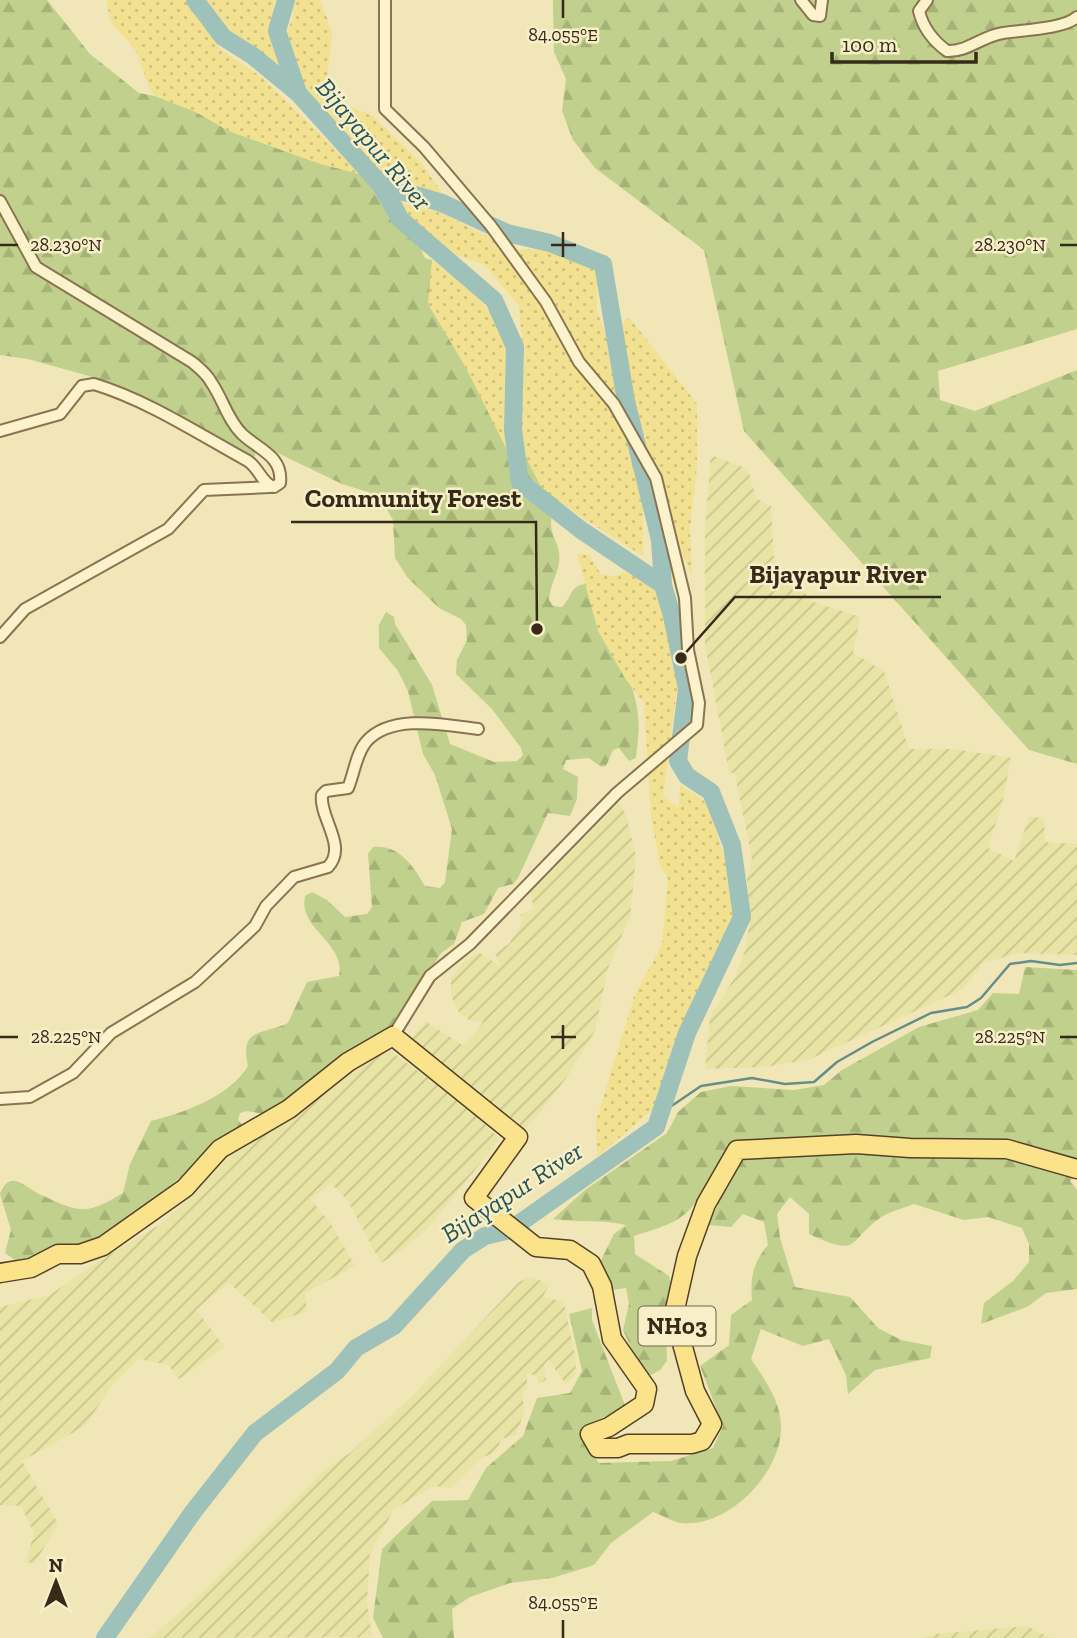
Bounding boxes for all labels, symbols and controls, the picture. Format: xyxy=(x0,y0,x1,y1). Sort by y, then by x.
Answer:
scale bar xyxy=(832,21,976,65)
text: 84.055°E xyxy=(528,24,598,46)
text: 100 m xyxy=(842,32,897,57)
water label: Bijayapur River xyxy=(310,71,439,217)
text: 28.230°N xyxy=(30,234,102,256)
text: 28.230°N xyxy=(974,234,1046,256)
callout: Community Forest xyxy=(291,475,536,522)
text: Community Forest xyxy=(305,482,522,514)
callout: Bijayapur River xyxy=(735,550,941,597)
text: Bijayapur River xyxy=(749,558,927,590)
text: 28.225°N xyxy=(31,1026,101,1048)
text: 28.225°N xyxy=(975,1026,1045,1048)
water label: Bijayapur River xyxy=(435,1134,589,1250)
road number: NH03 xyxy=(638,1306,716,1345)
north arrow xyxy=(21,1547,91,1617)
text: N xyxy=(49,1554,63,1577)
text: 84.055°E xyxy=(528,1592,598,1614)

